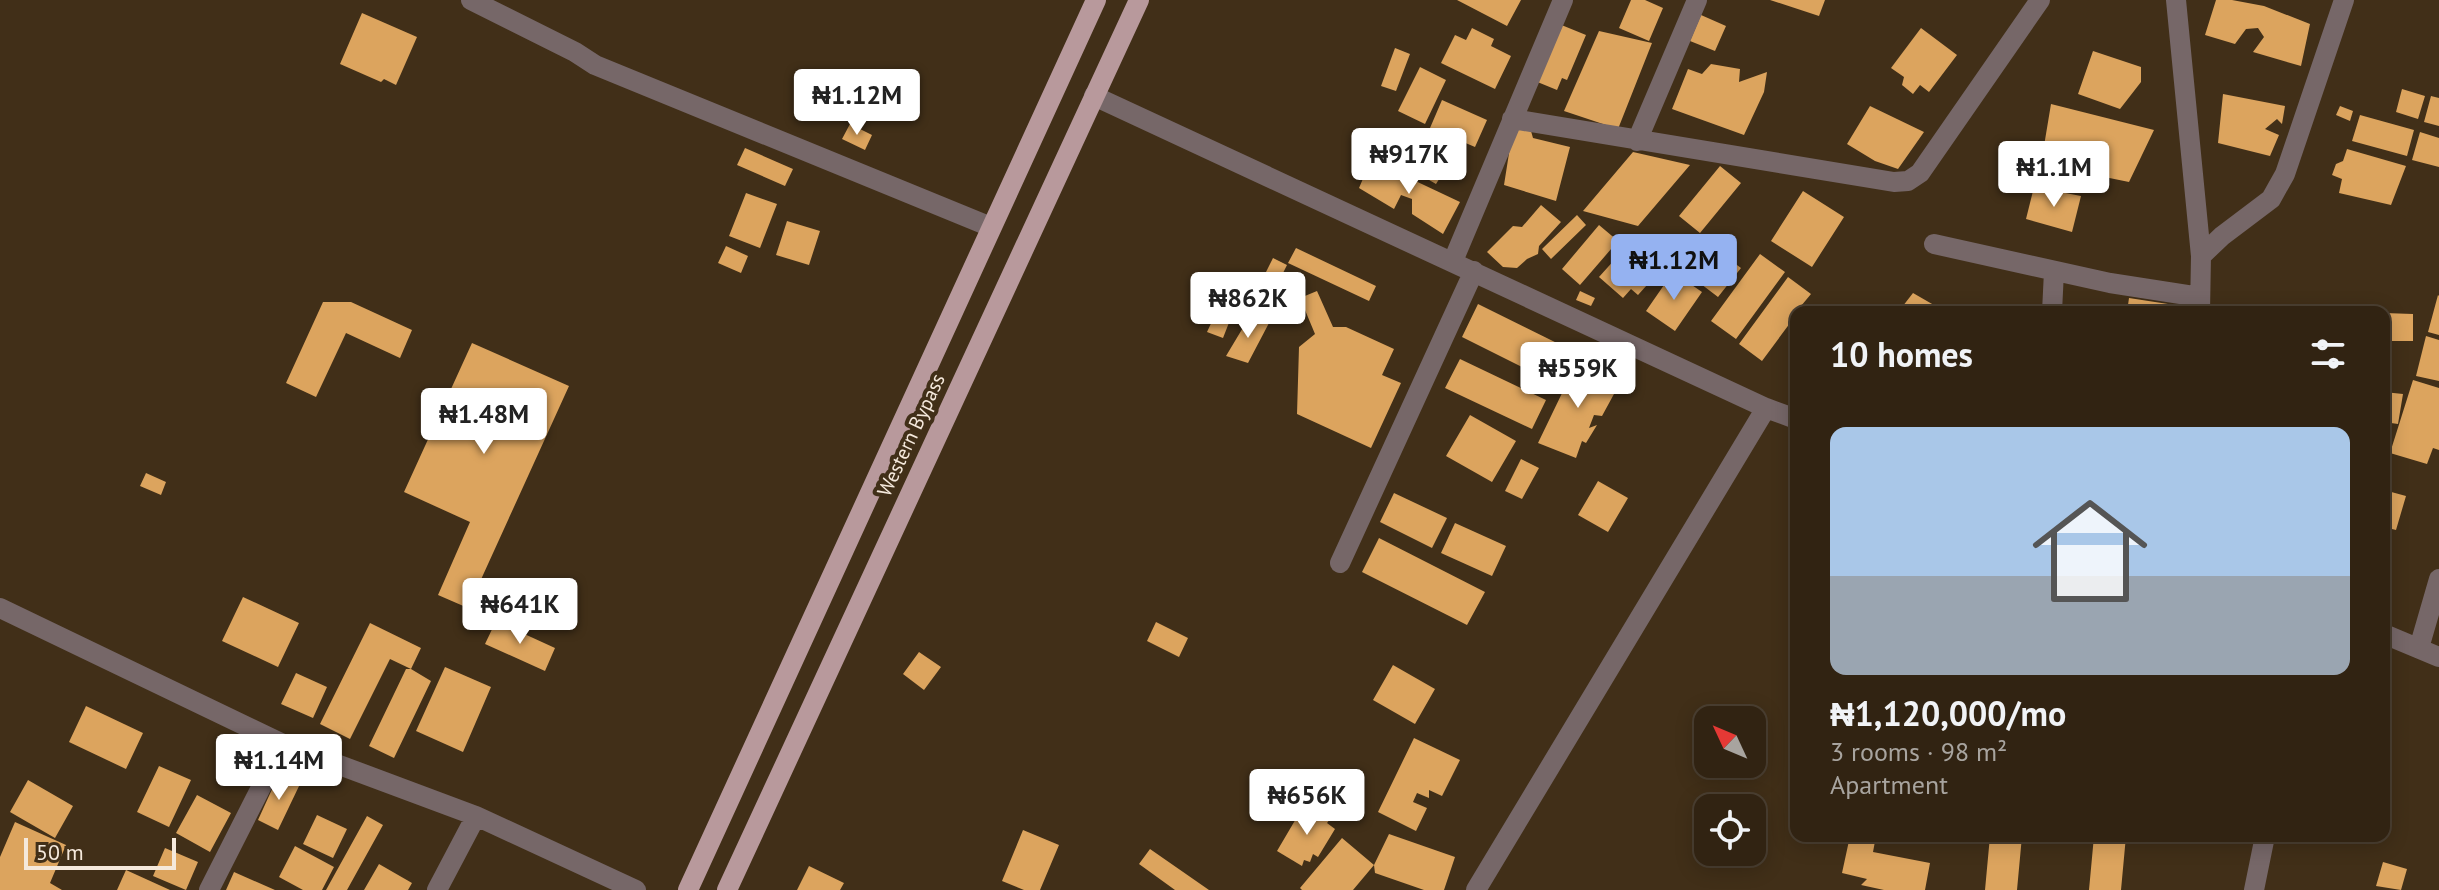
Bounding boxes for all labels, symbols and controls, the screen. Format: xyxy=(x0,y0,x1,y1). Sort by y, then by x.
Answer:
pin: ₦1.12M xyxy=(792,69,922,137)
text: ₦1.12M xyxy=(812,78,902,111)
pin: ₦917K xyxy=(1353,128,1465,196)
text: ₦917K xyxy=(1369,137,1449,170)
pin: ₦1.1M xyxy=(1998,141,2110,209)
text: ₦1.1M xyxy=(2016,150,2092,183)
pin: ₦1.12M xyxy=(1609,234,1739,302)
text: ₦1.12M xyxy=(1629,243,1719,276)
pin: ₦862K xyxy=(1192,272,1304,340)
text: ₦862K xyxy=(1208,281,1288,314)
text: 10 homes xyxy=(1830,332,1973,376)
icon: filters xyxy=(2306,332,2350,376)
pin: ₦559K xyxy=(1522,342,1634,410)
text: ₦559K xyxy=(1538,351,1618,384)
street label: Western Bypass xyxy=(871,369,951,501)
pin: ₦1.48M xyxy=(419,388,549,456)
text: ₦1.48M xyxy=(439,397,529,430)
icon: home xyxy=(2018,479,2162,623)
pin: ₦641K xyxy=(464,578,576,646)
text: ₦641K xyxy=(480,587,560,620)
text: ₦1,120,000/mo xyxy=(1830,691,2066,735)
north arrow xyxy=(1694,706,1766,778)
map controls xyxy=(1694,706,1766,866)
pin: ₦1.14M xyxy=(214,734,344,802)
text: 3 rooms · 98 m² xyxy=(1830,735,2007,768)
text: ₦1.14M xyxy=(234,743,324,776)
text: Apartment xyxy=(1830,768,1948,801)
pin: ₦656K xyxy=(1251,769,1363,837)
text: ₦656K xyxy=(1267,778,1347,811)
button: locate xyxy=(1694,794,1766,866)
scale bar xyxy=(24,834,176,870)
text: 50 m xyxy=(36,838,84,866)

